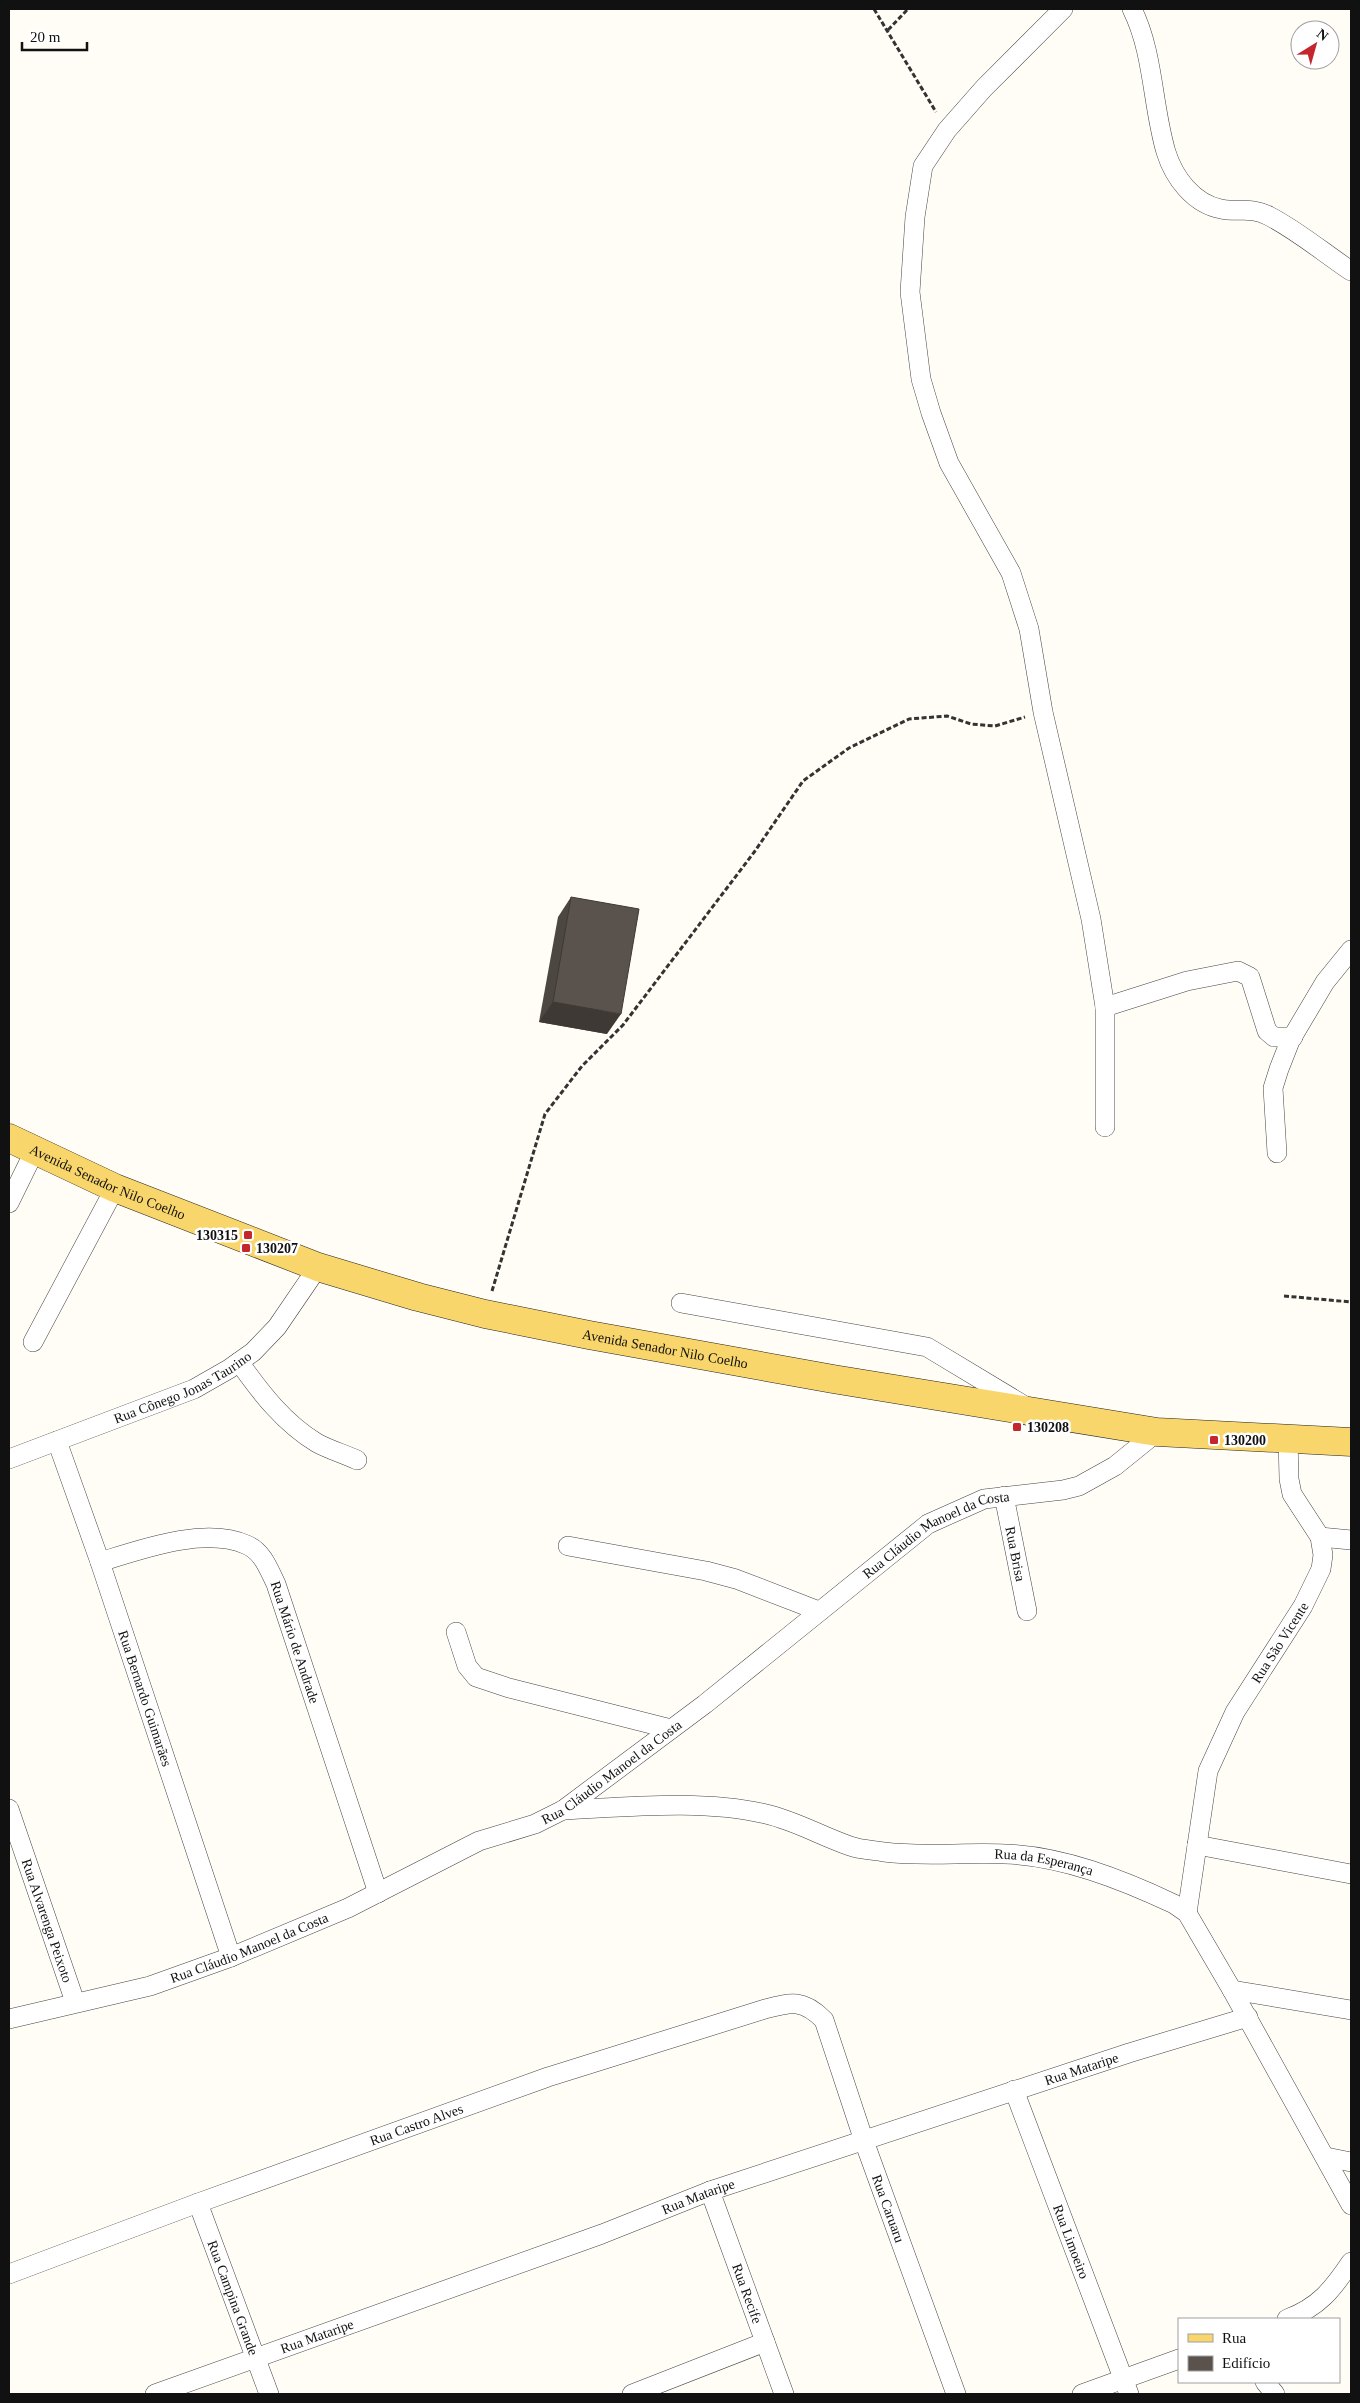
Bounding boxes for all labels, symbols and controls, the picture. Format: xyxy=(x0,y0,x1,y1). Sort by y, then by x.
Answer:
scale bar xyxy=(22,20,88,52)
north arrow xyxy=(1290,20,1340,70)
text: N xyxy=(1314,26,1331,44)
text: 20 m xyxy=(30,29,61,45)
street label: Avenida Senador Nilo Coelho xyxy=(27,1142,187,1223)
place label: 130315 xyxy=(196,1228,238,1243)
marker: 130315 xyxy=(242,1229,254,1241)
place label: 130207 xyxy=(256,1241,298,1256)
marker: 130207 xyxy=(240,1242,252,1254)
street label: Avenida Senador Nilo Coelho xyxy=(581,1327,749,1372)
street label: Rua Cônego Jonas Taurino xyxy=(112,1349,254,1427)
place label: 130208 xyxy=(1027,1420,1069,1435)
marker: 130208 xyxy=(1011,1421,1023,1433)
place label: 130200 xyxy=(1224,1433,1266,1448)
marker: 130200 xyxy=(1208,1434,1220,1446)
street label: Rua Cláudio Manoel da Costa xyxy=(860,1489,1011,1582)
street label: Rua Brisa xyxy=(1002,1525,1028,1583)
street label: Rua Mário de Andrade xyxy=(268,1579,322,1705)
street label: Rua São Vicente xyxy=(1249,1600,1312,1686)
street label: Rua Bernardo Guimarães xyxy=(115,1629,174,1768)
street label: Rua Cláudio Manoel da Costa xyxy=(539,1717,685,1827)
street label: Rua da Esperança xyxy=(994,1847,1096,1879)
street label: Rua Alvarenga Peixoto xyxy=(19,1857,75,1985)
street label: Rua Cláudio Manoel da Costa xyxy=(168,1910,331,1986)
street label: Rua Mataripe xyxy=(1043,2050,1120,2088)
street label: Rua Castro Alves xyxy=(368,2101,465,2149)
street label: Rua Caruaru xyxy=(869,2173,907,2245)
street label: Rua Mataripe xyxy=(660,2176,737,2217)
street label: Rua Limoeiro xyxy=(1050,2202,1092,2281)
street label: Rua Campina Grande xyxy=(205,2238,261,2357)
street label: Rua Recife xyxy=(729,2262,765,2326)
street label: Rua Mataripe xyxy=(279,2317,356,2356)
legend xyxy=(1178,2318,1340,2383)
text: Rua xyxy=(1222,2330,1247,2346)
text: Edifício xyxy=(1222,2355,1270,2371)

